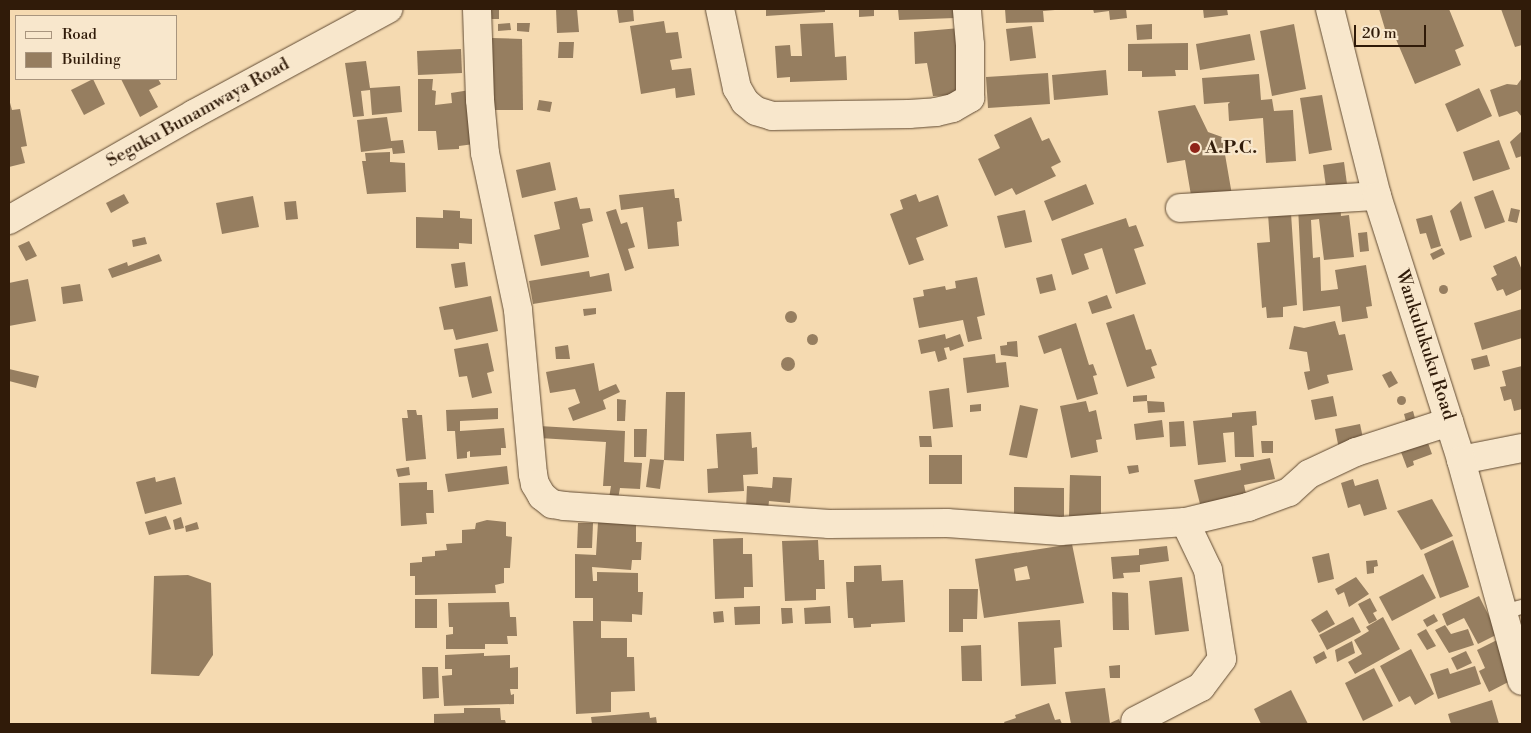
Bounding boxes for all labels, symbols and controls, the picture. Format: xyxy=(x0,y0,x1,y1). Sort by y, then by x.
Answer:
legend xyxy=(15,15,178,80)
scale bar xyxy=(1356,15,1428,47)
text: 20 m xyxy=(1362,24,1397,43)
text: Road xyxy=(62,25,97,44)
text: Building xyxy=(62,50,121,69)
street label: Seguku Bunamwaya Road xyxy=(103,54,293,172)
place label: A.P.C. xyxy=(1205,137,1257,159)
marker: A.P.C. xyxy=(1189,142,1201,154)
street label: Wankulukuku Road xyxy=(1391,267,1459,423)

